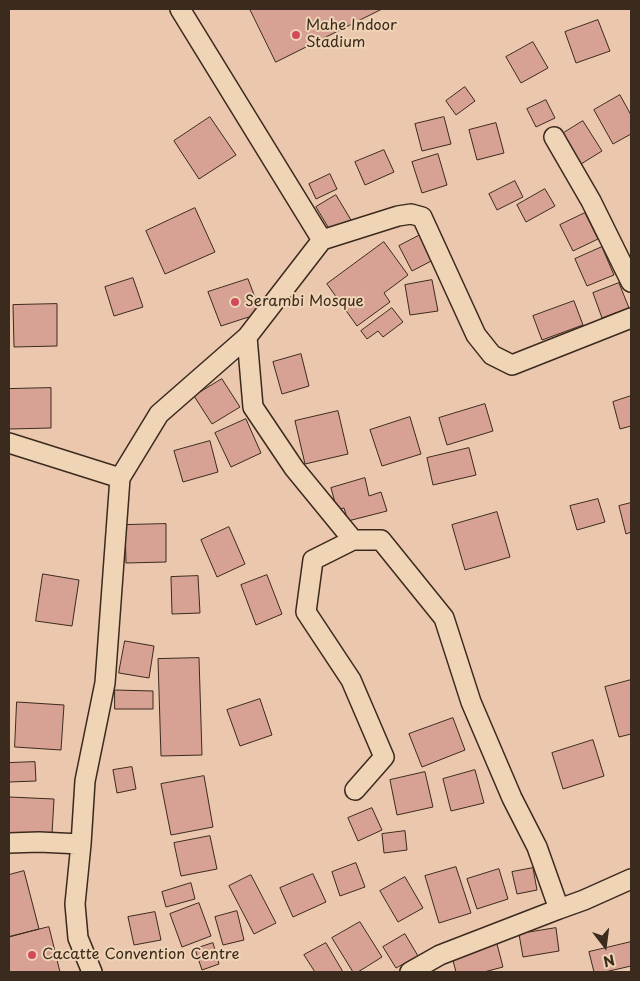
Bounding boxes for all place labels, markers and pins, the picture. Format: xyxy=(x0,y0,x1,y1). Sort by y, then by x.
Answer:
place label: Mahe Indoor Stadium xyxy=(306,17,397,52)
marker: Mahe Indoor Stadium xyxy=(290,29,302,41)
place label: Serambi Mosque xyxy=(245,293,364,311)
marker: Serambi Mosque xyxy=(229,296,241,308)
place label: Cacatte Convention Centre xyxy=(42,946,240,964)
marker: Cacatte Convention Centre xyxy=(26,949,38,961)

